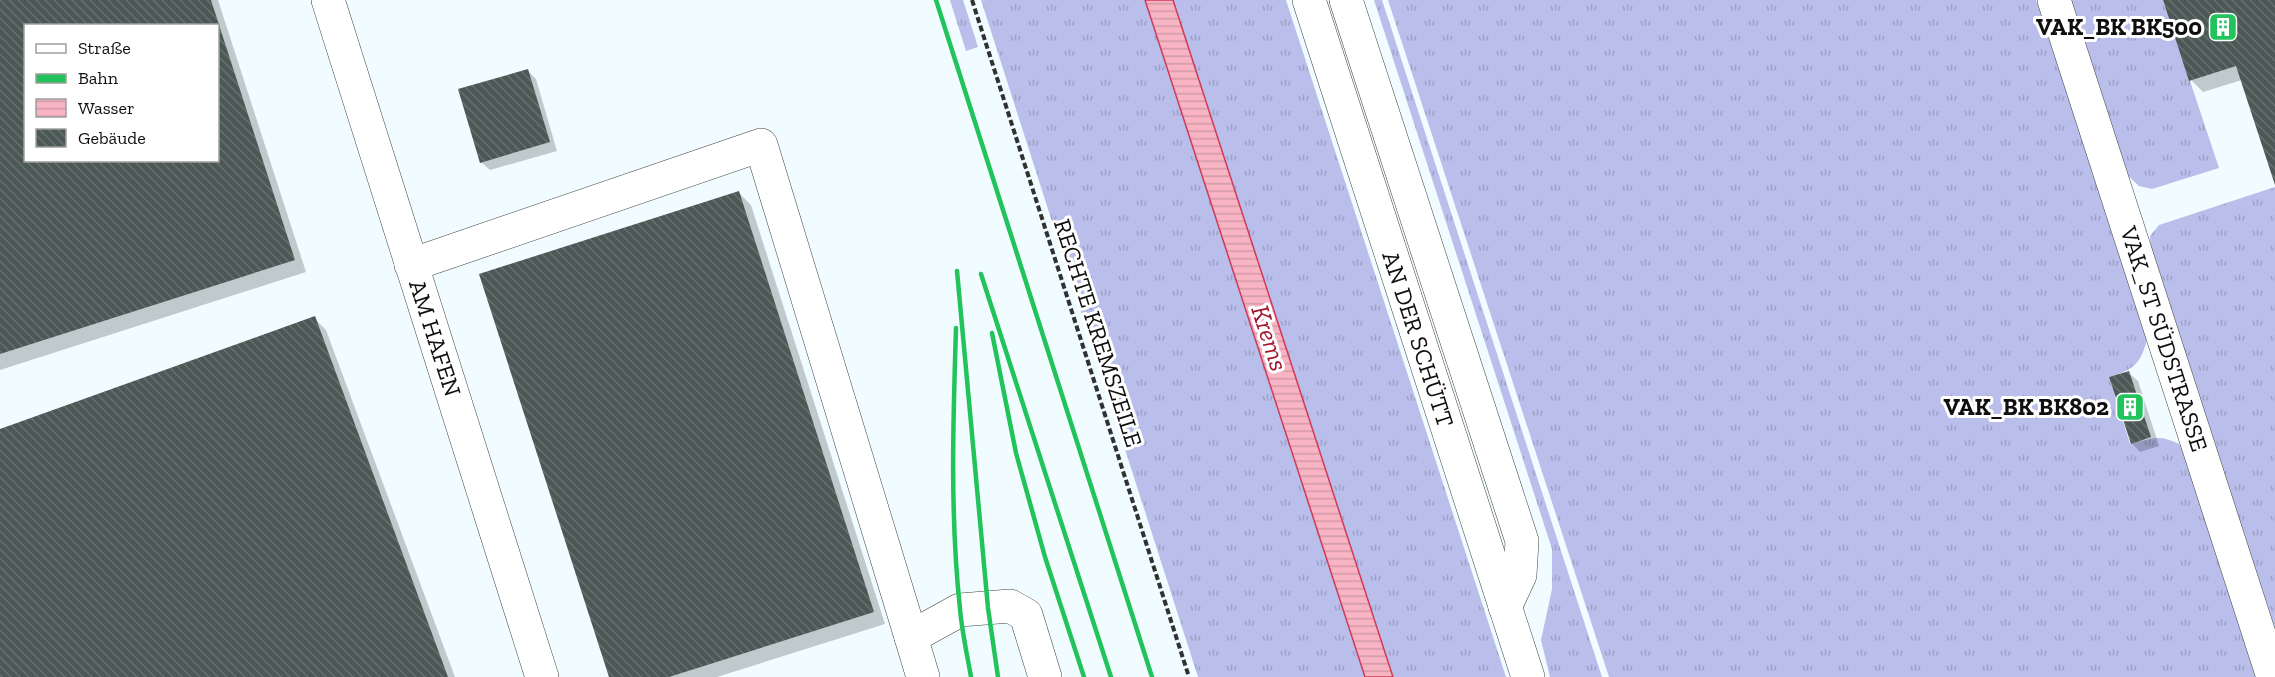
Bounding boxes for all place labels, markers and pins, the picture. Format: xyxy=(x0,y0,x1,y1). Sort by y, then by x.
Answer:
building icon: VAK_BK BK500 xyxy=(2207,11,2239,43)
place label: VAK_BK BK500 xyxy=(2036,12,2202,41)
building icon: VAK_BK BK802 xyxy=(2114,391,2146,423)
place label: VAK_BK BK802 xyxy=(1944,392,2109,421)

